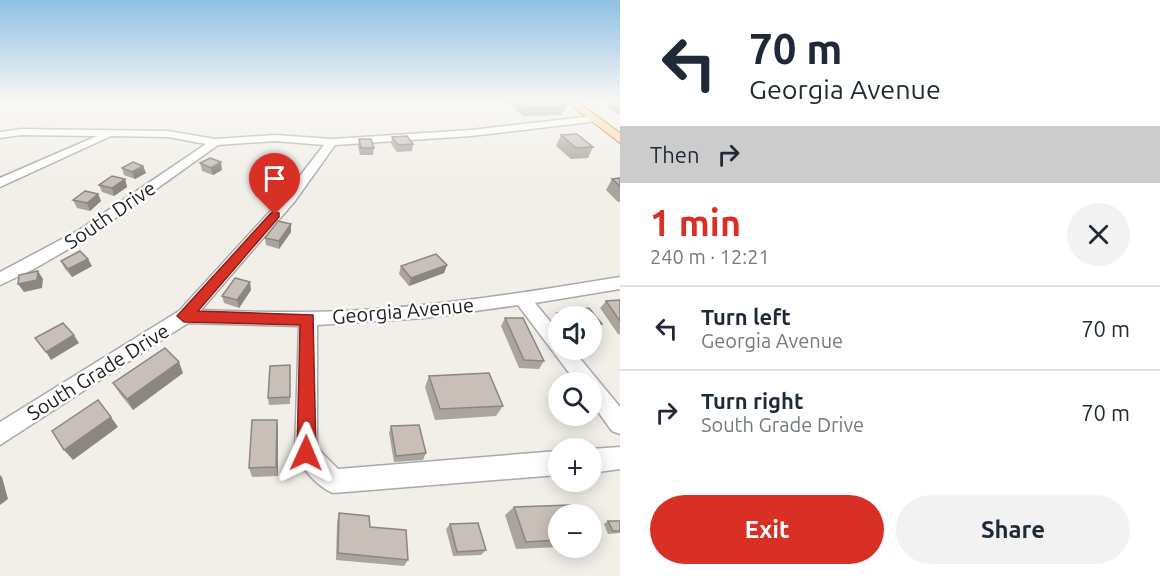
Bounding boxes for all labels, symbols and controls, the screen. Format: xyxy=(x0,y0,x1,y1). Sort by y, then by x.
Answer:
icon: left xyxy=(650,24,728,102)
text: 70 m xyxy=(749,25,843,72)
text: Georgia Avenue xyxy=(749,74,941,104)
icon: right xyxy=(712,138,745,171)
text: Then xyxy=(650,142,700,167)
pin xyxy=(249,153,300,215)
icon: arrive xyxy=(258,162,291,195)
street label: South Drive xyxy=(60,176,160,253)
text: 1 min xyxy=(650,202,741,243)
button: close xyxy=(1067,203,1130,266)
text: 240 m · 12:21 xyxy=(650,245,770,268)
street label: Georgia Avenue xyxy=(331,293,475,328)
text: Turn left xyxy=(701,304,791,329)
map controls xyxy=(548,306,602,558)
button: sound xyxy=(548,306,602,360)
icon: left xyxy=(650,312,683,345)
text: 70 m xyxy=(1081,316,1130,341)
street label: South Grade Drive xyxy=(22,319,173,425)
text: Georgia Avenue xyxy=(701,329,843,352)
button: search xyxy=(548,372,602,426)
text: Turn right xyxy=(701,388,803,413)
icon: right xyxy=(650,396,683,429)
text: 70 m xyxy=(1081,400,1130,425)
text: South Grade Drive xyxy=(701,413,864,436)
position arrow xyxy=(274,421,338,485)
button: + xyxy=(548,438,602,492)
button: Exit xyxy=(650,495,884,564)
button: Share xyxy=(896,495,1130,564)
button: − xyxy=(548,504,602,558)

